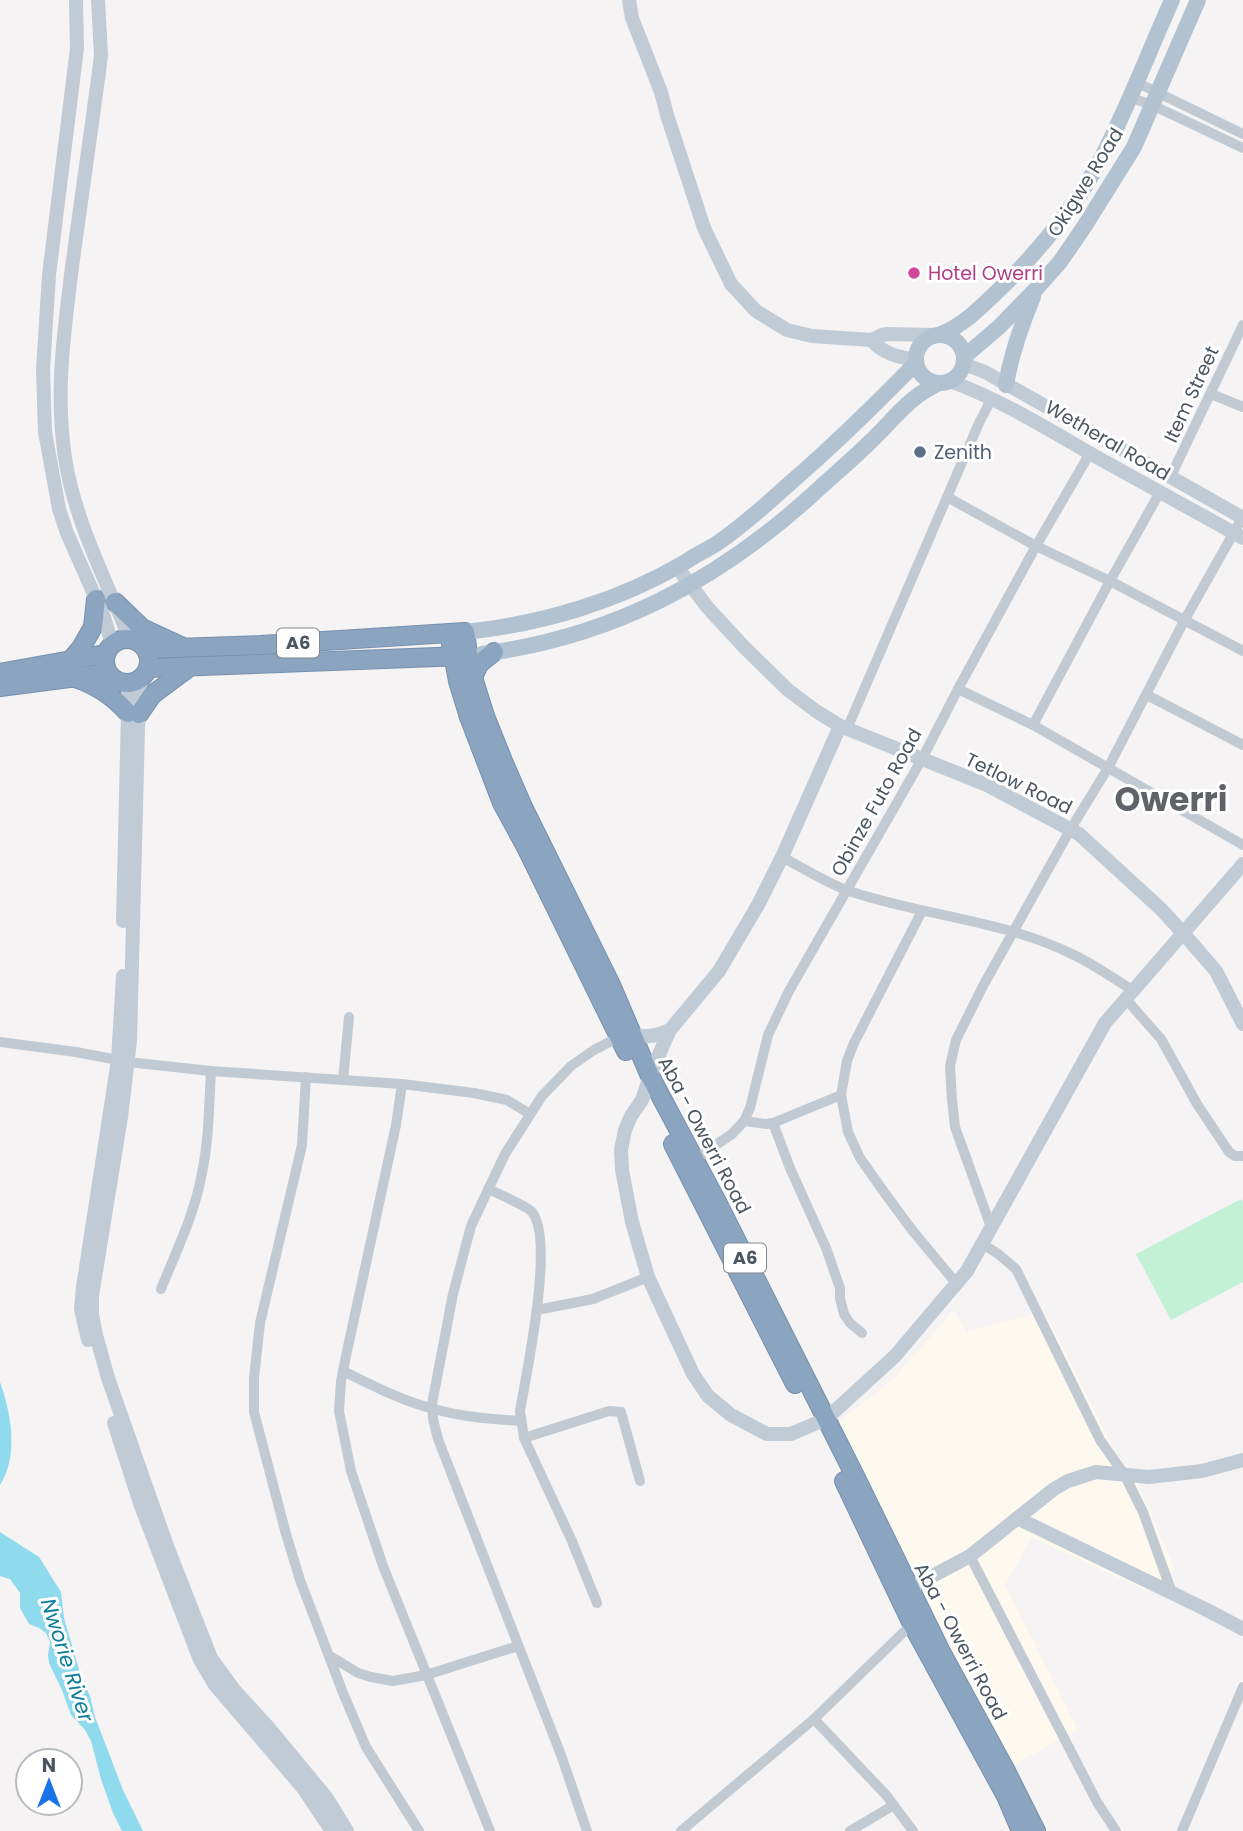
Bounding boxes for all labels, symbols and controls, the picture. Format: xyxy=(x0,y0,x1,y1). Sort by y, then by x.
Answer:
street label: Okigwe Road xyxy=(1041,122,1130,242)
place label: Hotel Owerri xyxy=(928,260,1043,287)
marker: Hotel Owerri xyxy=(906,265,922,281)
street label: Item Street xyxy=(1157,341,1226,447)
street label: Wetheral Road xyxy=(1040,394,1175,487)
place label: Zenith xyxy=(934,439,992,466)
marker: Zenith xyxy=(912,444,928,460)
road number: A6 xyxy=(277,628,319,658)
street label: Obinze Futo Road xyxy=(825,723,928,881)
street label: Tetlow Road xyxy=(961,746,1077,821)
district label: Owerri xyxy=(1115,776,1227,823)
street label: Aba - Owerri Road xyxy=(652,1052,757,1219)
road number: A6 xyxy=(724,1244,766,1273)
street label: Aba - Owerri Road xyxy=(908,1558,1013,1725)
water label: Nworie River xyxy=(34,1594,101,1726)
north arrow xyxy=(14,1747,84,1817)
text: N xyxy=(42,1752,56,1779)

